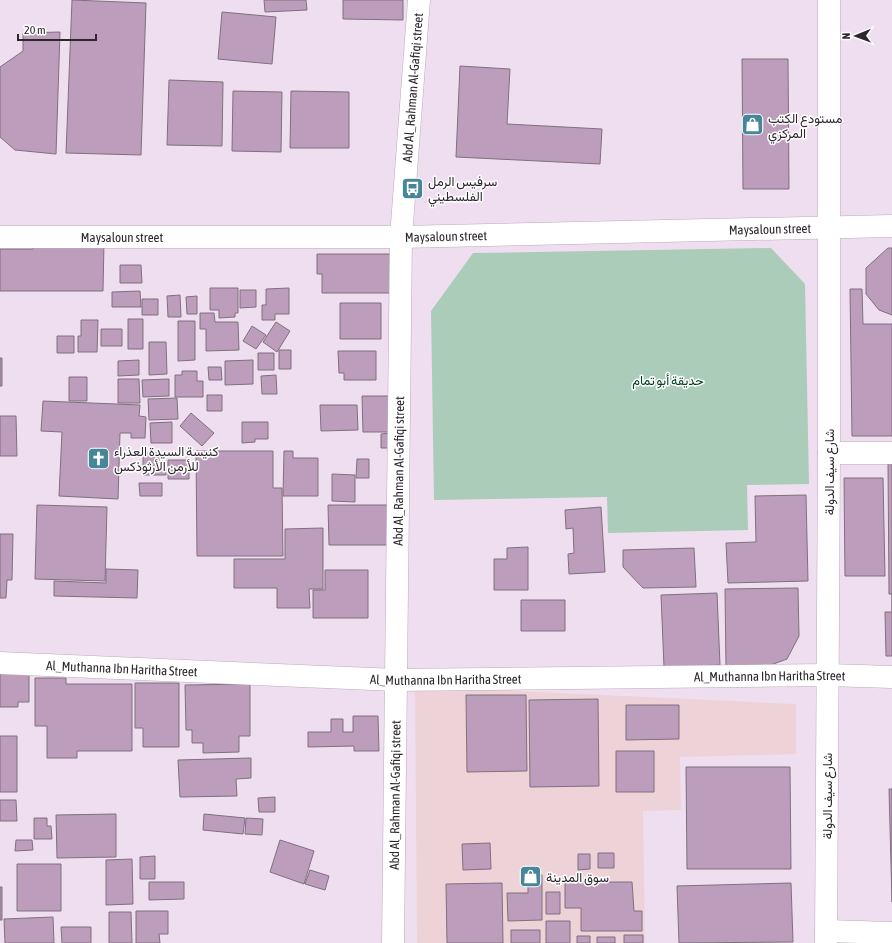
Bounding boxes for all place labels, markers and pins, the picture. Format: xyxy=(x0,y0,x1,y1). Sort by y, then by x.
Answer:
place label: مستودع الكتب المركزي xyxy=(768,111,843,144)
shop icon: مستودع الكتب المركزي xyxy=(739,112,765,138)
place label: سرفيس الرمل الفلسطيني xyxy=(428,174,497,207)
bus stop icon: سرفيس الرمل الفلسطيني xyxy=(400,175,426,201)
place label: كنيسة السيدة العذراء للأرمن الأرثوذكس xyxy=(114,444,219,475)
church icon: كنيسة السيدة العذراء للأرمن الأرثوذكس xyxy=(85,445,111,471)
shop icon: سوق المدينة xyxy=(517,864,543,890)
place label: سوق المدينة xyxy=(546,870,609,886)

